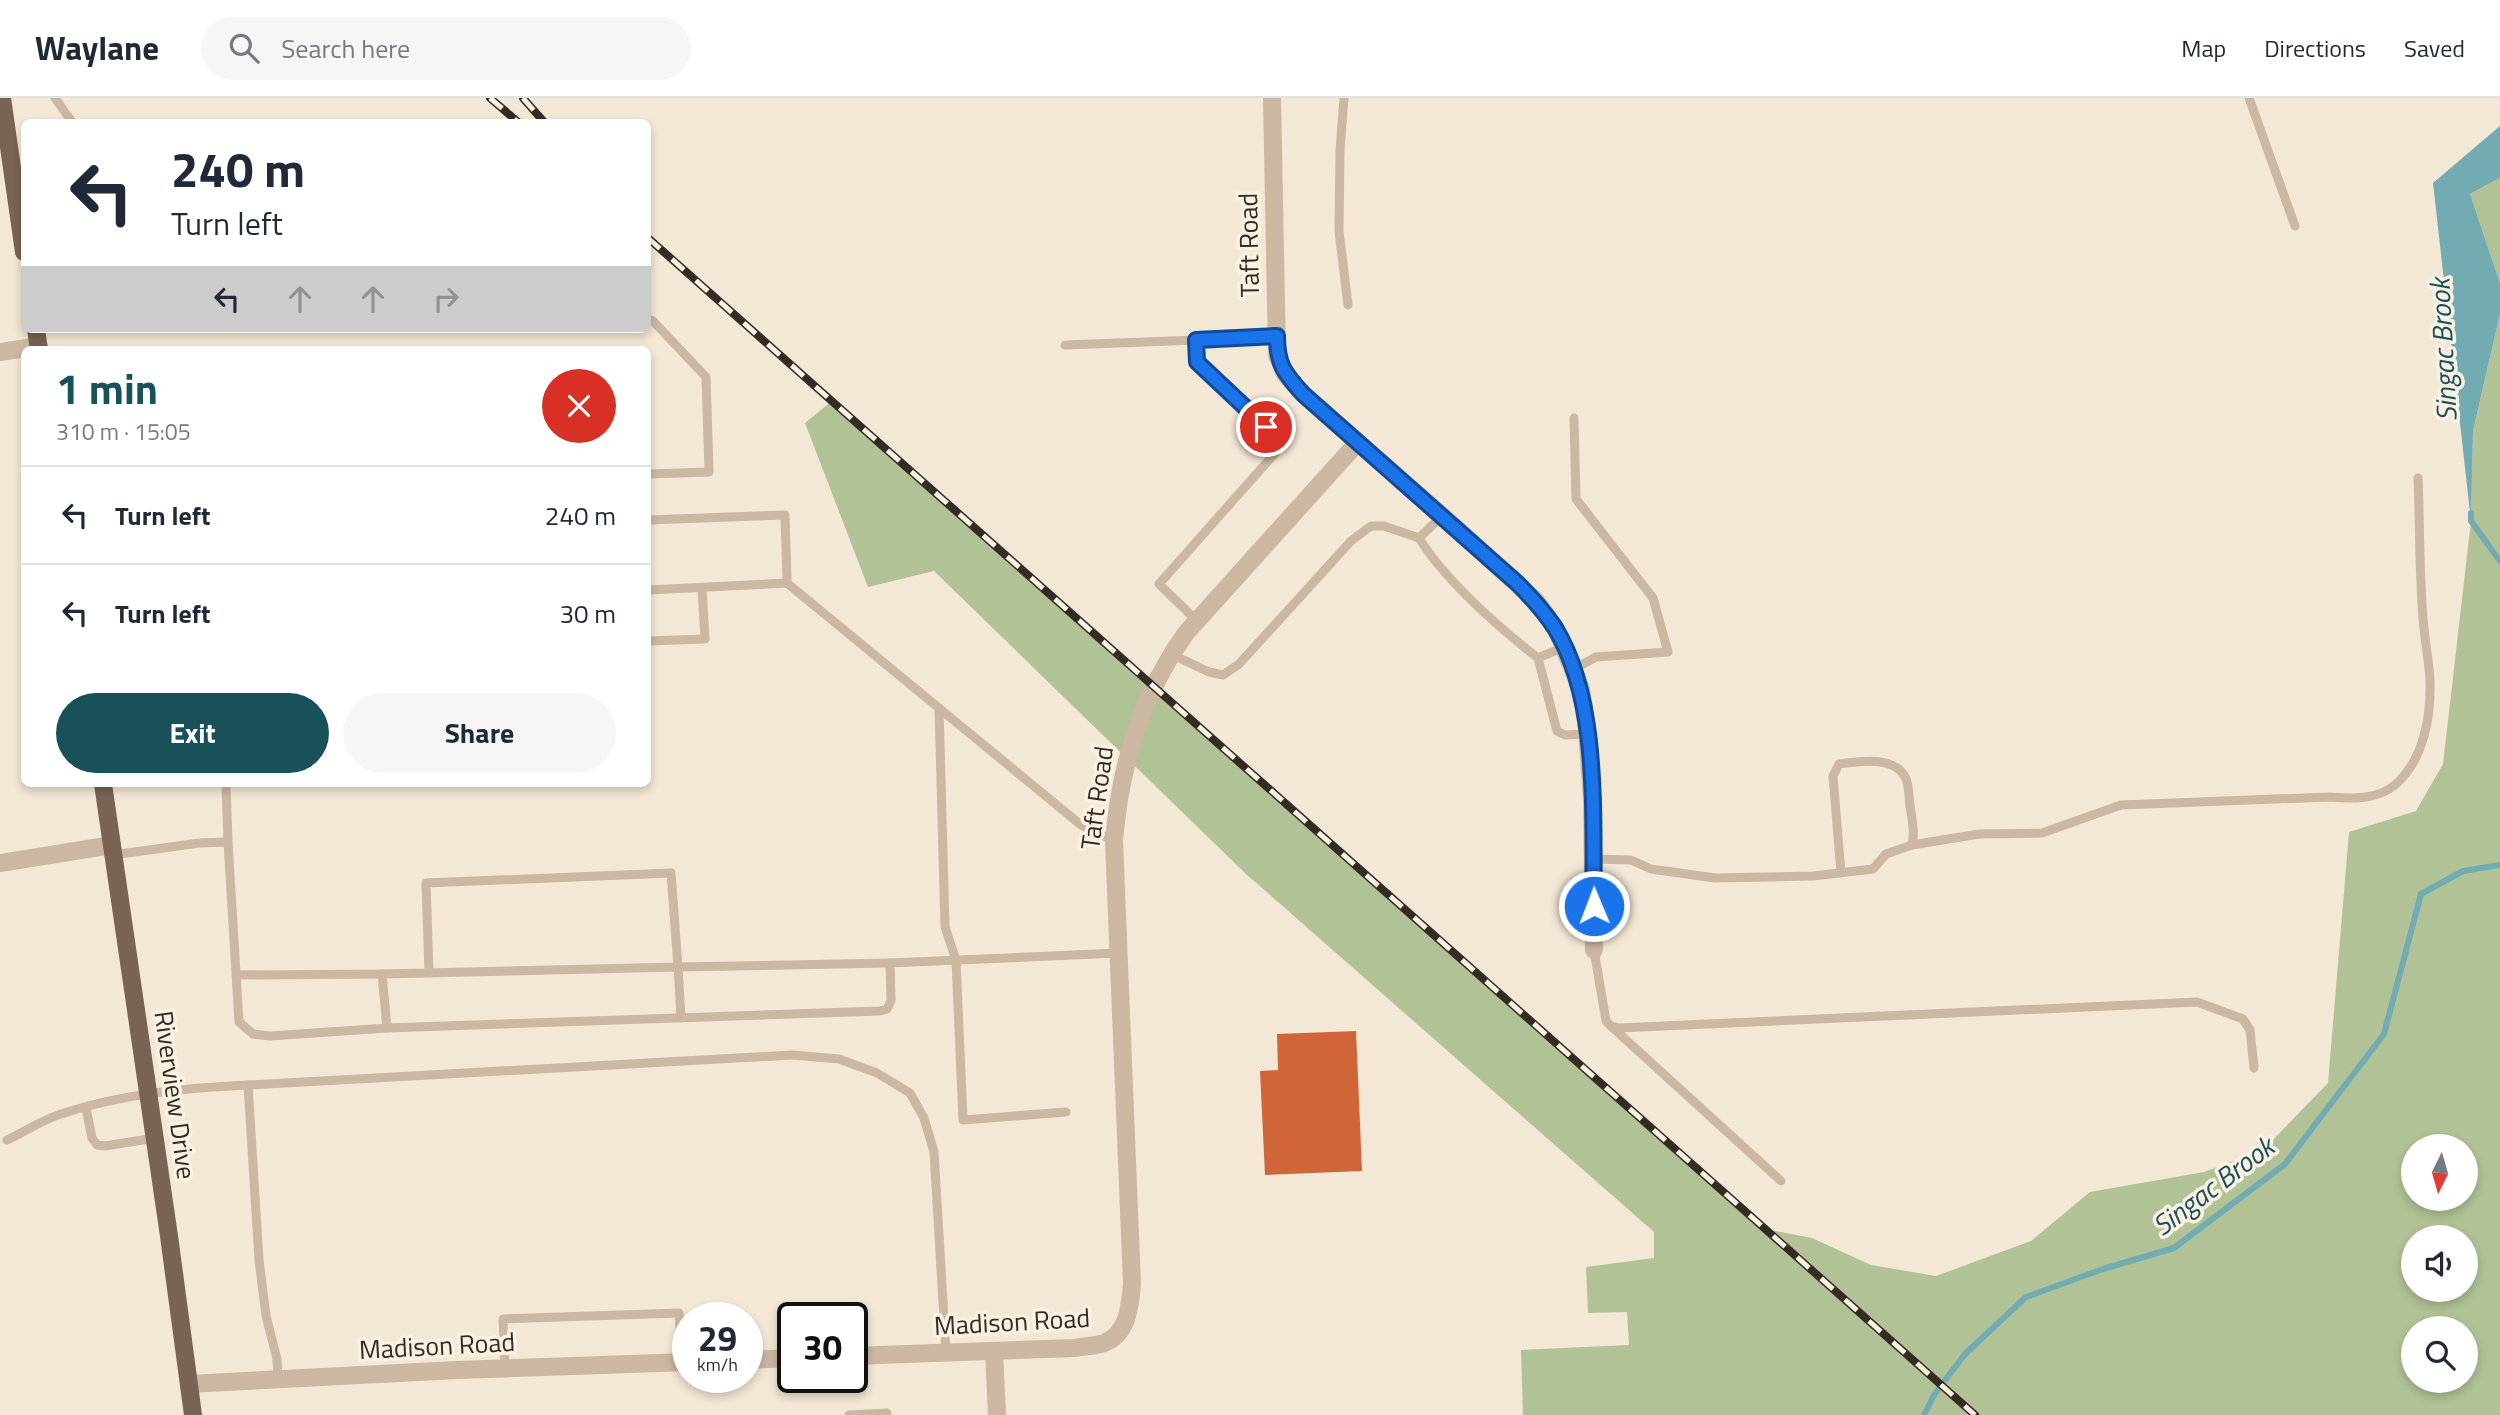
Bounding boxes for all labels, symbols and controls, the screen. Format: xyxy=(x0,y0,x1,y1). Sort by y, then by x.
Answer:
search box xyxy=(201,17,691,80)
text: Waylane xyxy=(35,23,159,73)
icon: search xyxy=(225,29,263,67)
text: Search here xyxy=(281,29,410,68)
text: Map xyxy=(2181,30,2226,66)
text: Directions xyxy=(2264,30,2366,66)
text: Saved xyxy=(2404,30,2465,66)
text: 240 m xyxy=(171,131,305,206)
icon: left xyxy=(56,147,147,238)
street label: Taft Road xyxy=(1228,193,1269,297)
text: Turn left xyxy=(171,199,283,247)
water label: Singac Brook xyxy=(2417,274,2468,423)
icon: left xyxy=(208,280,246,318)
icon: ahead xyxy=(281,280,319,318)
icon: ahead xyxy=(354,280,392,318)
icon: right xyxy=(427,280,465,318)
text: 1 min xyxy=(56,356,158,420)
button: close xyxy=(542,369,616,443)
pin xyxy=(1236,397,1296,457)
icon: arrive xyxy=(1247,408,1285,446)
text: 310 m · 15:05 xyxy=(56,414,191,449)
icon: left xyxy=(56,496,94,534)
text: Turn left xyxy=(115,496,210,535)
text: 240 m xyxy=(545,496,616,535)
icon: left xyxy=(56,594,94,632)
text: Turn left xyxy=(115,594,210,633)
text: 30 m xyxy=(559,594,616,633)
button: Exit xyxy=(56,693,329,773)
button: Share xyxy=(343,693,616,773)
street label: Taft Road xyxy=(1070,744,1123,852)
position arrow xyxy=(1557,869,1631,943)
street label: Riverview Drive xyxy=(144,1008,207,1182)
water label: Singac Brook xyxy=(2143,1123,2286,1246)
north arrow xyxy=(2401,1134,2478,1211)
map controls xyxy=(2401,1134,2478,1393)
button: sound xyxy=(2401,1225,2478,1302)
street label: Madison Road xyxy=(933,1298,1091,1345)
speed limit sign: 30 xyxy=(777,1302,868,1393)
text: 29 xyxy=(698,1311,737,1365)
button: search xyxy=(2401,1316,2478,1393)
street label: Madison Road xyxy=(358,1322,516,1369)
text: km/h xyxy=(697,1351,738,1378)

